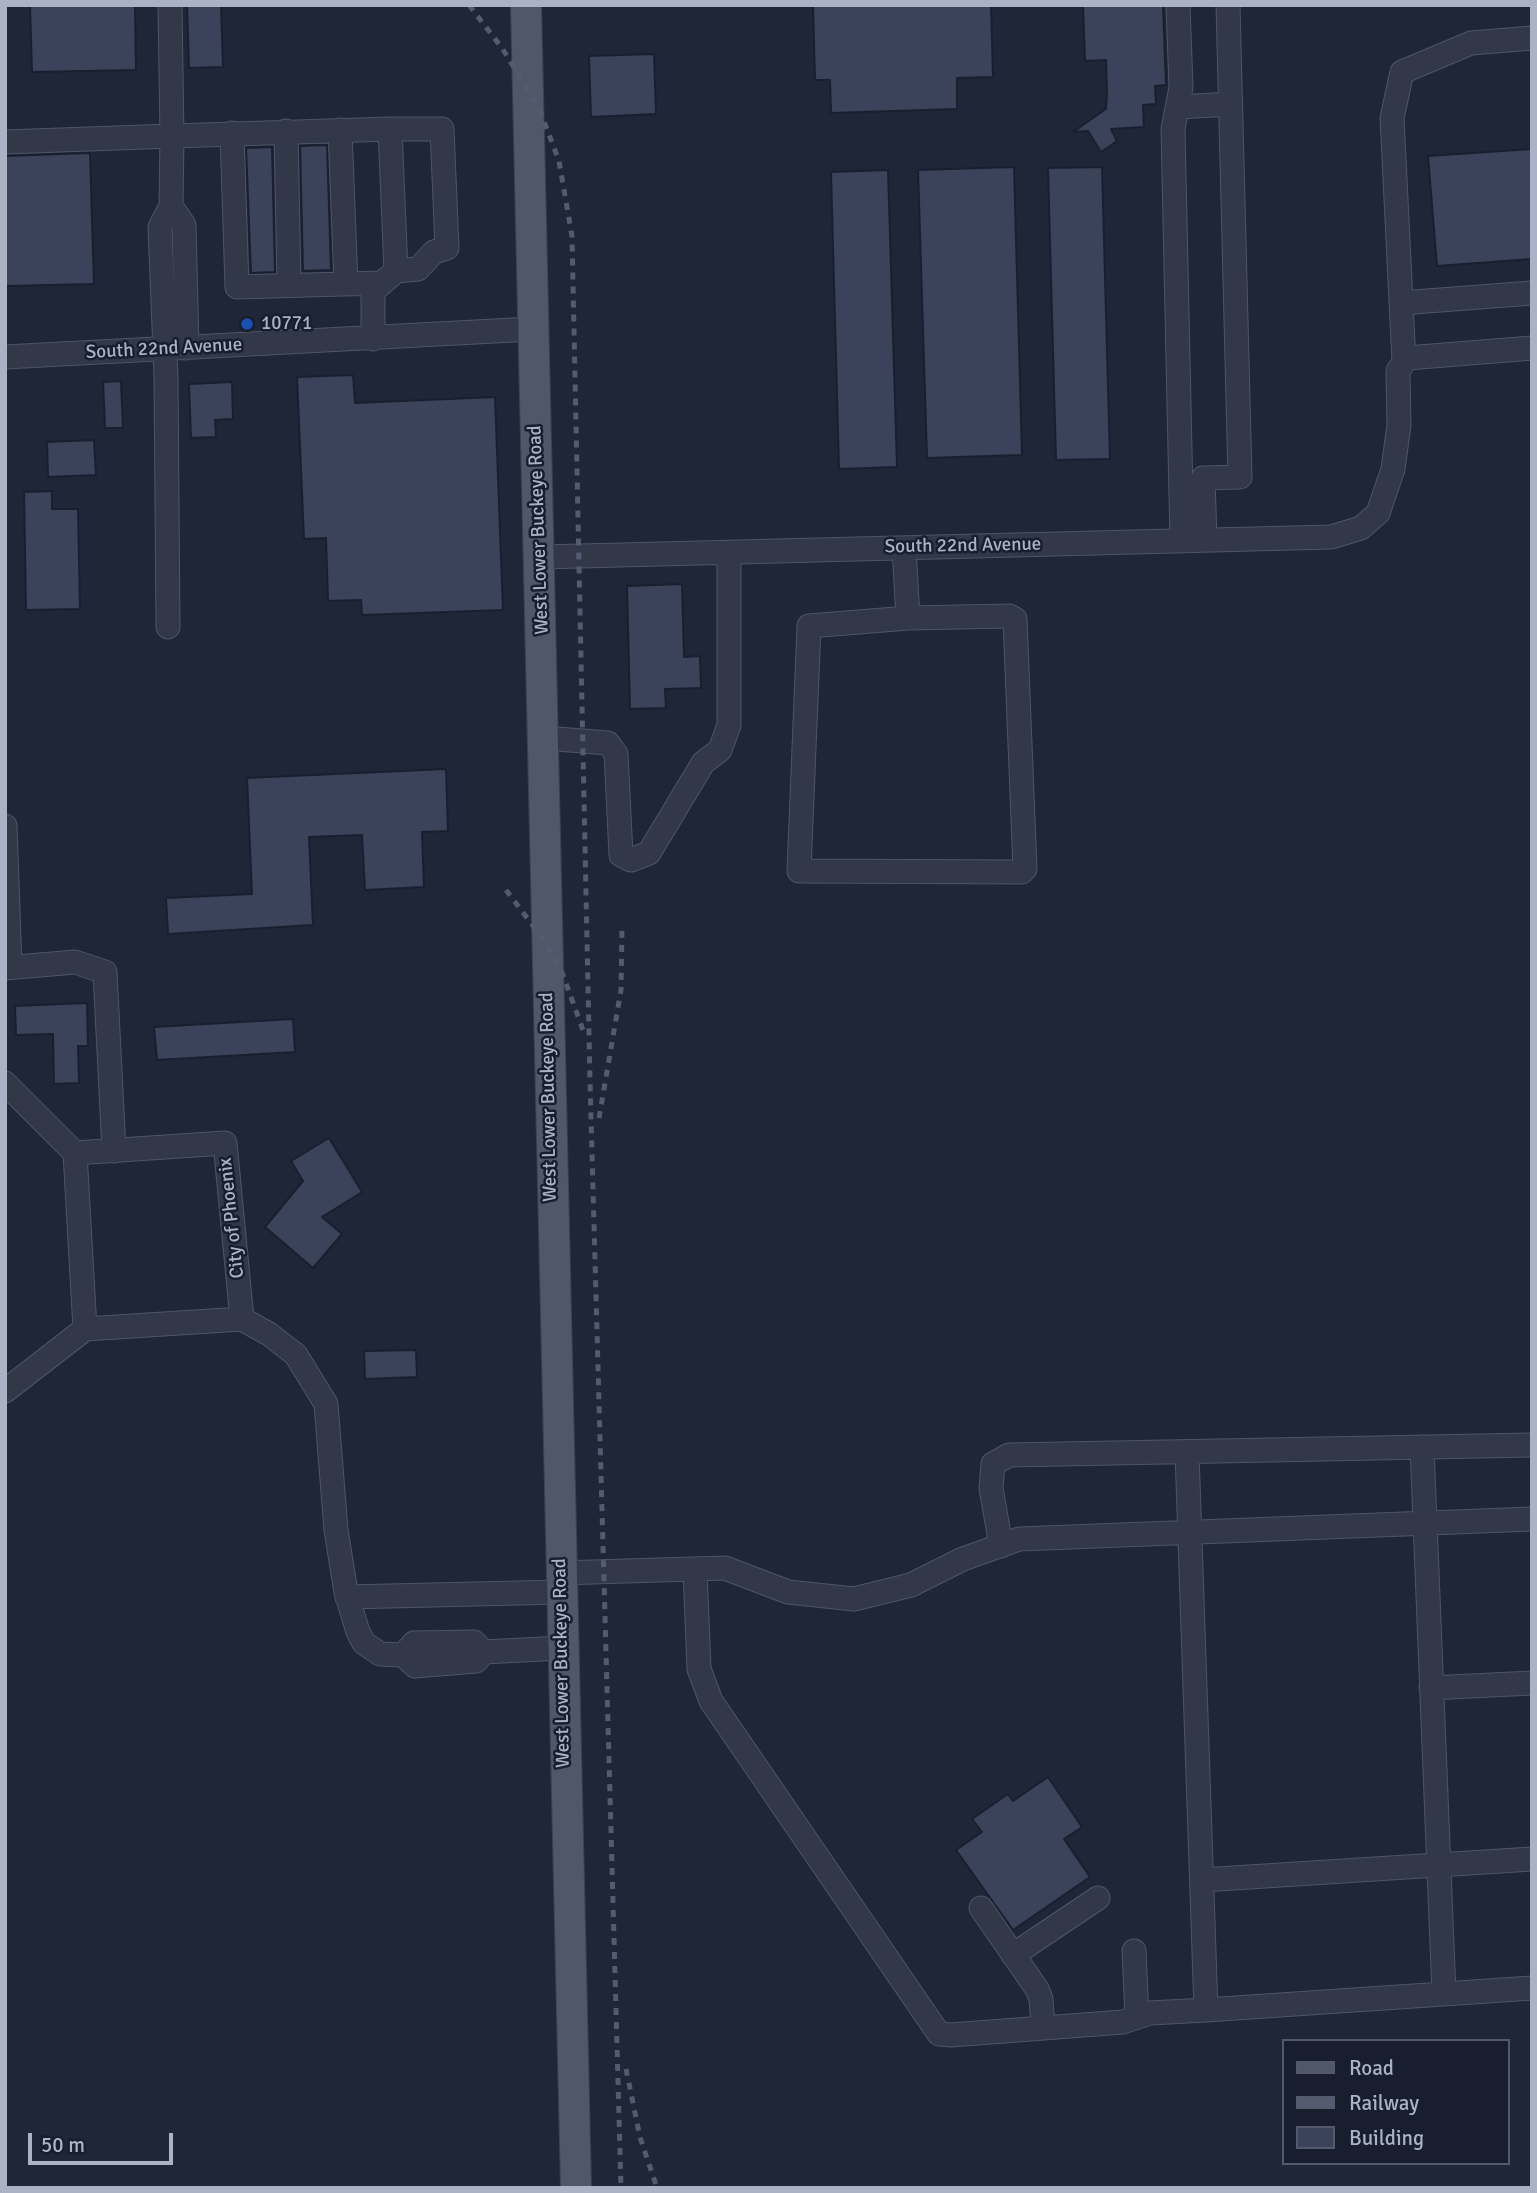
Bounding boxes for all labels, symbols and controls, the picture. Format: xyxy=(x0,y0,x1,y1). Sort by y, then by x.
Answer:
place label: 10771 xyxy=(261,313,312,335)
marker: 10771 xyxy=(239,316,255,332)
street label: South 22nd Avenue xyxy=(85,334,243,364)
street label: West Lower Buckeye Road xyxy=(524,425,554,635)
street label: South 22nd Avenue xyxy=(885,533,1041,559)
street label: West Lower Buckeye Road xyxy=(536,992,562,1202)
street label: City of Phoenix xyxy=(214,1157,250,1279)
street label: West Lower Buckeye Road xyxy=(549,1558,575,1768)
legend xyxy=(1282,2039,1509,2165)
text: Road xyxy=(1349,2055,1394,2081)
text: Railway xyxy=(1349,2090,1419,2116)
scale bar xyxy=(32,2120,177,2164)
text: Building xyxy=(1349,2125,1424,2151)
text: 50 m xyxy=(41,2132,85,2158)

